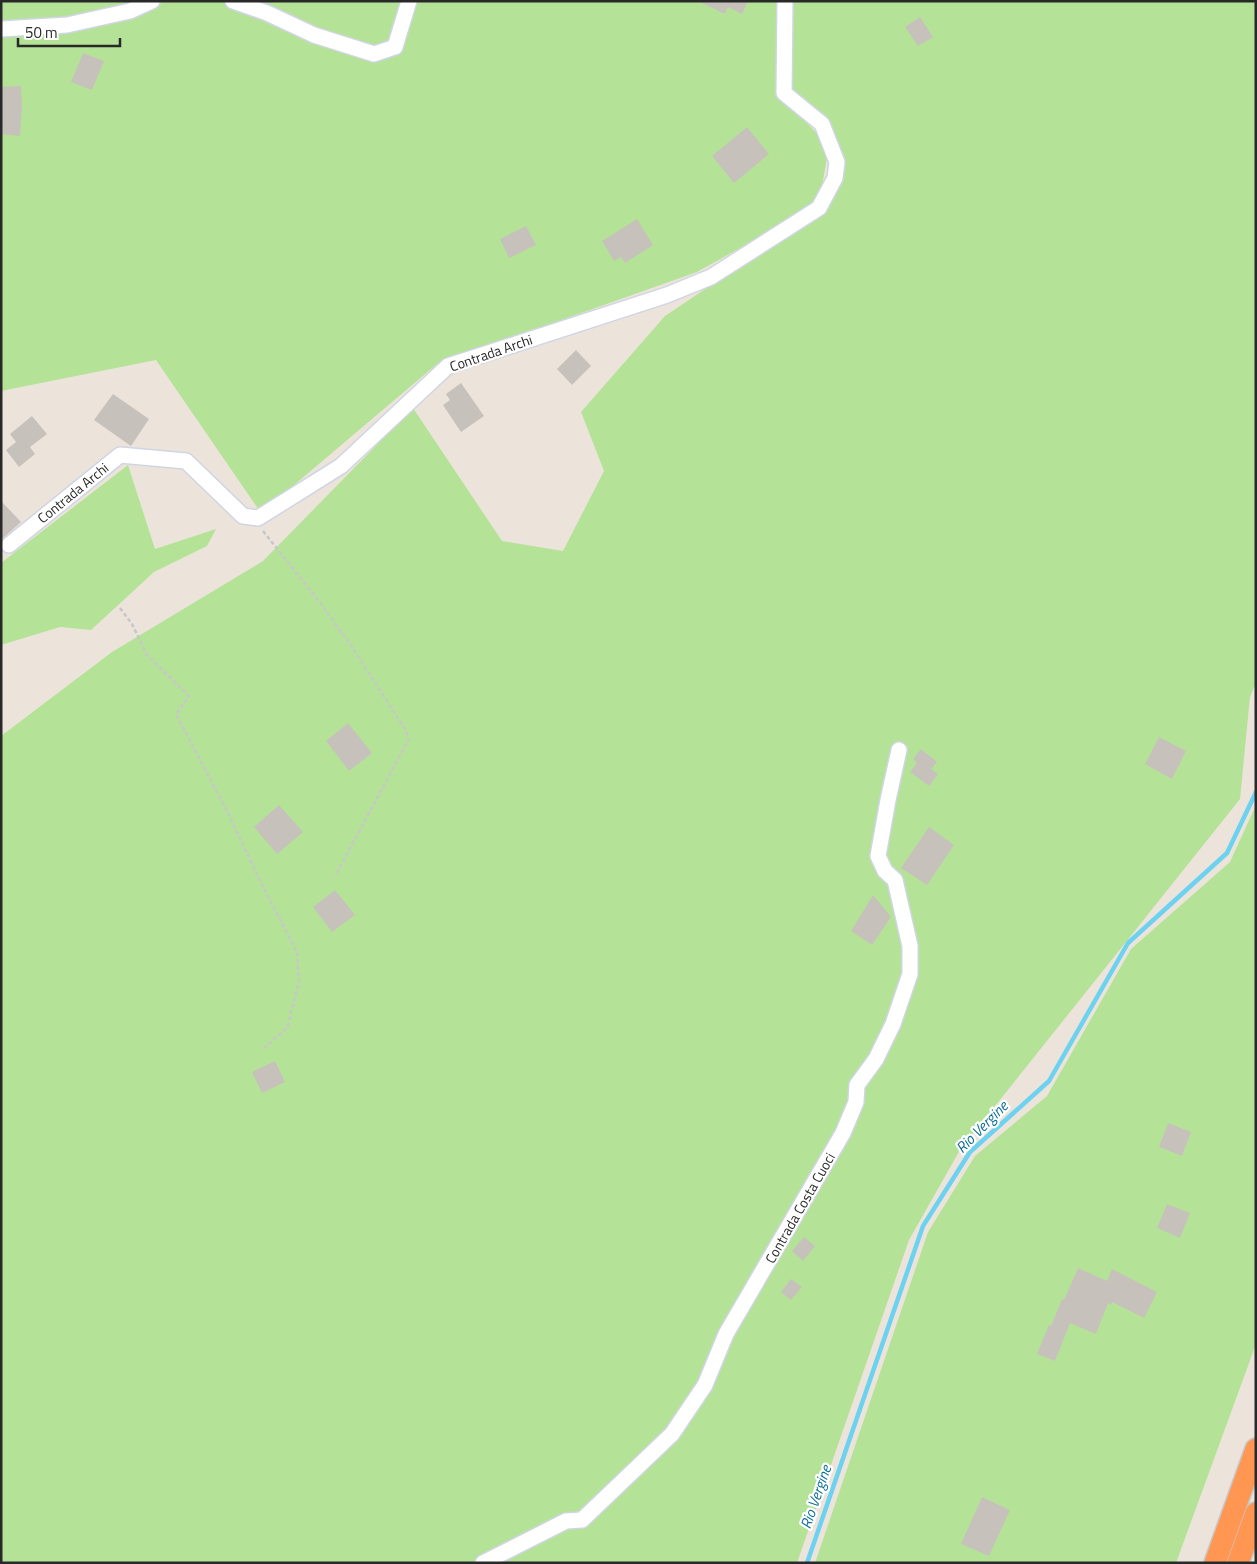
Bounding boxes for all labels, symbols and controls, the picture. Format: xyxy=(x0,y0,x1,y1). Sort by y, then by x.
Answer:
scale bar xyxy=(18,15,120,47)
text: 50 m xyxy=(25,21,58,44)
street label: Contrada Archi xyxy=(447,329,535,377)
street label: Contrada Archi xyxy=(33,457,113,528)
water label: Rio Vergine xyxy=(950,1094,1014,1158)
street label: Contrada Costa Cuoci xyxy=(759,1149,840,1267)
water label: Rio Vergine xyxy=(794,1461,838,1532)

